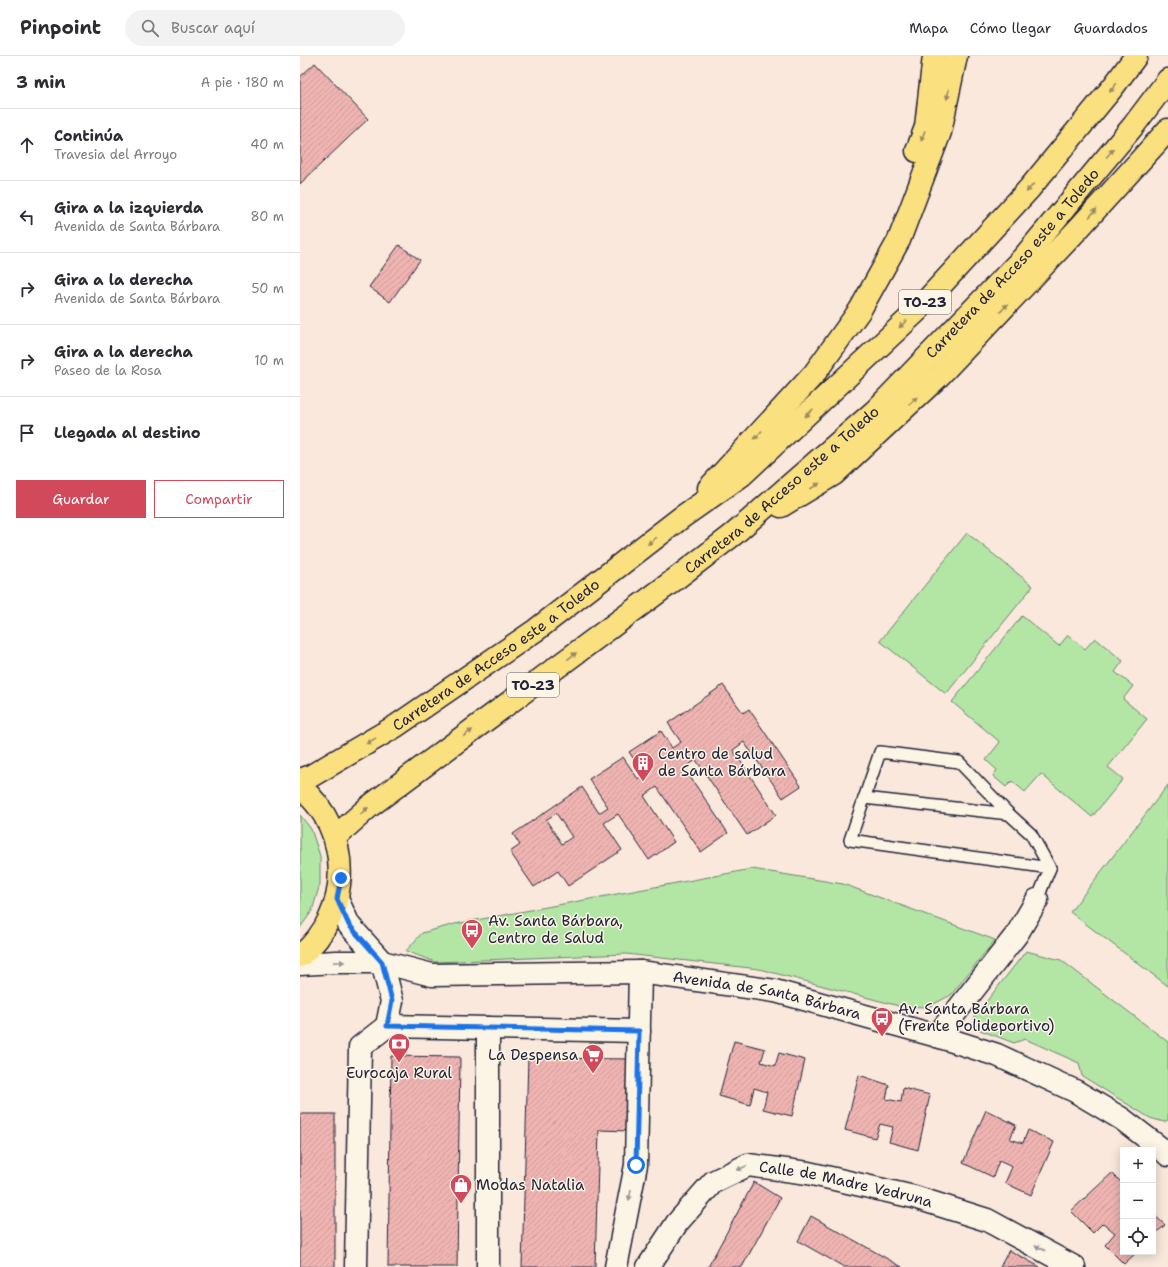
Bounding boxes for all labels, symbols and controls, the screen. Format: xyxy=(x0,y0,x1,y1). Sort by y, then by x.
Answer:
search box xyxy=(125,10,405,46)
text: Pinpoint xyxy=(20,15,101,40)
icon: search xyxy=(139,17,161,39)
text: Buscar aquí xyxy=(171,18,255,38)
text: Mapa xyxy=(909,19,948,37)
text: Cómo llegar xyxy=(970,19,1051,37)
text: Guardados xyxy=(1073,19,1148,37)
text: 3 min xyxy=(16,71,66,93)
text: A pie · 180 m xyxy=(201,74,284,91)
one-way arrow xyxy=(1109,82,1117,93)
one-way arrow xyxy=(945,88,951,100)
text: Continúa xyxy=(54,126,123,146)
one-way arrow xyxy=(919,130,925,142)
icon: ahead xyxy=(16,134,38,156)
text: 40 m xyxy=(250,136,284,153)
text: Travesia del Arroyo xyxy=(54,146,177,163)
one-way arrow xyxy=(1106,148,1115,159)
street label: Carretera de Acceso este a Toledo xyxy=(921,164,1104,363)
one-way arrow xyxy=(1025,182,1034,193)
text: Gira a la izquierda xyxy=(54,198,203,218)
icon: left xyxy=(16,206,38,228)
text: 80 m xyxy=(250,208,284,225)
one-way arrow xyxy=(1088,208,1098,218)
text: Avenida de Santa Bárbara xyxy=(54,218,220,235)
text: Gira a la derecha xyxy=(54,270,193,290)
icon: right xyxy=(16,278,38,300)
text: 50 m xyxy=(251,280,284,297)
text: Avenida de Santa Bárbara xyxy=(54,290,220,307)
road number: TO-23 xyxy=(899,290,951,314)
one-way arrow xyxy=(999,303,1009,313)
one-way arrow xyxy=(898,319,908,329)
text: Gira a la derecha xyxy=(54,342,193,362)
icon: right xyxy=(16,350,38,372)
text: 10 m xyxy=(254,352,284,369)
text: Paseo de la Rosa xyxy=(54,362,162,379)
one-way arrow xyxy=(908,396,918,405)
street label: Carretera de Acceso este a Toledo xyxy=(680,402,884,579)
one-way arrow xyxy=(804,408,813,417)
icon: arrive xyxy=(16,422,38,444)
text: Llegada al destino xyxy=(54,423,201,443)
one-way arrow xyxy=(753,429,762,440)
button: Guardar xyxy=(16,480,146,518)
button: Compartir xyxy=(154,480,284,518)
one-way arrow xyxy=(809,482,821,489)
one-way arrow xyxy=(646,537,657,545)
street label: Carretera de Acceso este a Toledo xyxy=(388,574,604,736)
one-way arrow xyxy=(567,651,578,660)
road number: TO-23 xyxy=(507,673,559,697)
one-way arrow xyxy=(463,729,473,737)
one-way arrow xyxy=(365,737,377,744)
place label: Centro de salud de Santa Bárbara xyxy=(658,744,787,781)
building icon: Centro de salud de Santa Bárbara xyxy=(630,750,656,783)
one-way arrow xyxy=(359,806,369,816)
route end xyxy=(332,869,350,887)
place label: Av. Santa Bárbara, Centro de Salud xyxy=(488,911,623,948)
bus stop icon: Av. Santa Bárbara, Centro de Salud xyxy=(459,917,485,950)
one-way arrow xyxy=(333,959,346,965)
street label: Avenida de Santa Bárbara xyxy=(672,967,864,1025)
place label: Av. Santa Bárbara (Frente Polideportivo) xyxy=(898,999,1054,1036)
bus stop icon: Av. Santa Bárbara (Frente Polideportivo) xyxy=(869,1005,895,1038)
bank icon: Eurocaja Rural xyxy=(386,1031,412,1064)
supermarket icon: La Despensa xyxy=(580,1042,606,1075)
place label: La Despensa xyxy=(488,1045,579,1065)
place label: Eurocaja Rural xyxy=(346,1063,452,1083)
map controls xyxy=(1120,1147,1156,1255)
button: + xyxy=(1120,1147,1156,1183)
route start xyxy=(627,1156,645,1174)
street label: Calle de Madre Vedruna xyxy=(758,1157,936,1212)
one-way arrow xyxy=(737,1165,748,1171)
shop icon: Modas Natalia xyxy=(448,1172,474,1205)
place label: Modas Natalia xyxy=(476,1175,585,1195)
button: − xyxy=(1120,1183,1156,1219)
one-way arrow xyxy=(627,1189,633,1201)
button: locate xyxy=(1120,1219,1156,1255)
one-way arrow xyxy=(1034,1245,1046,1252)

